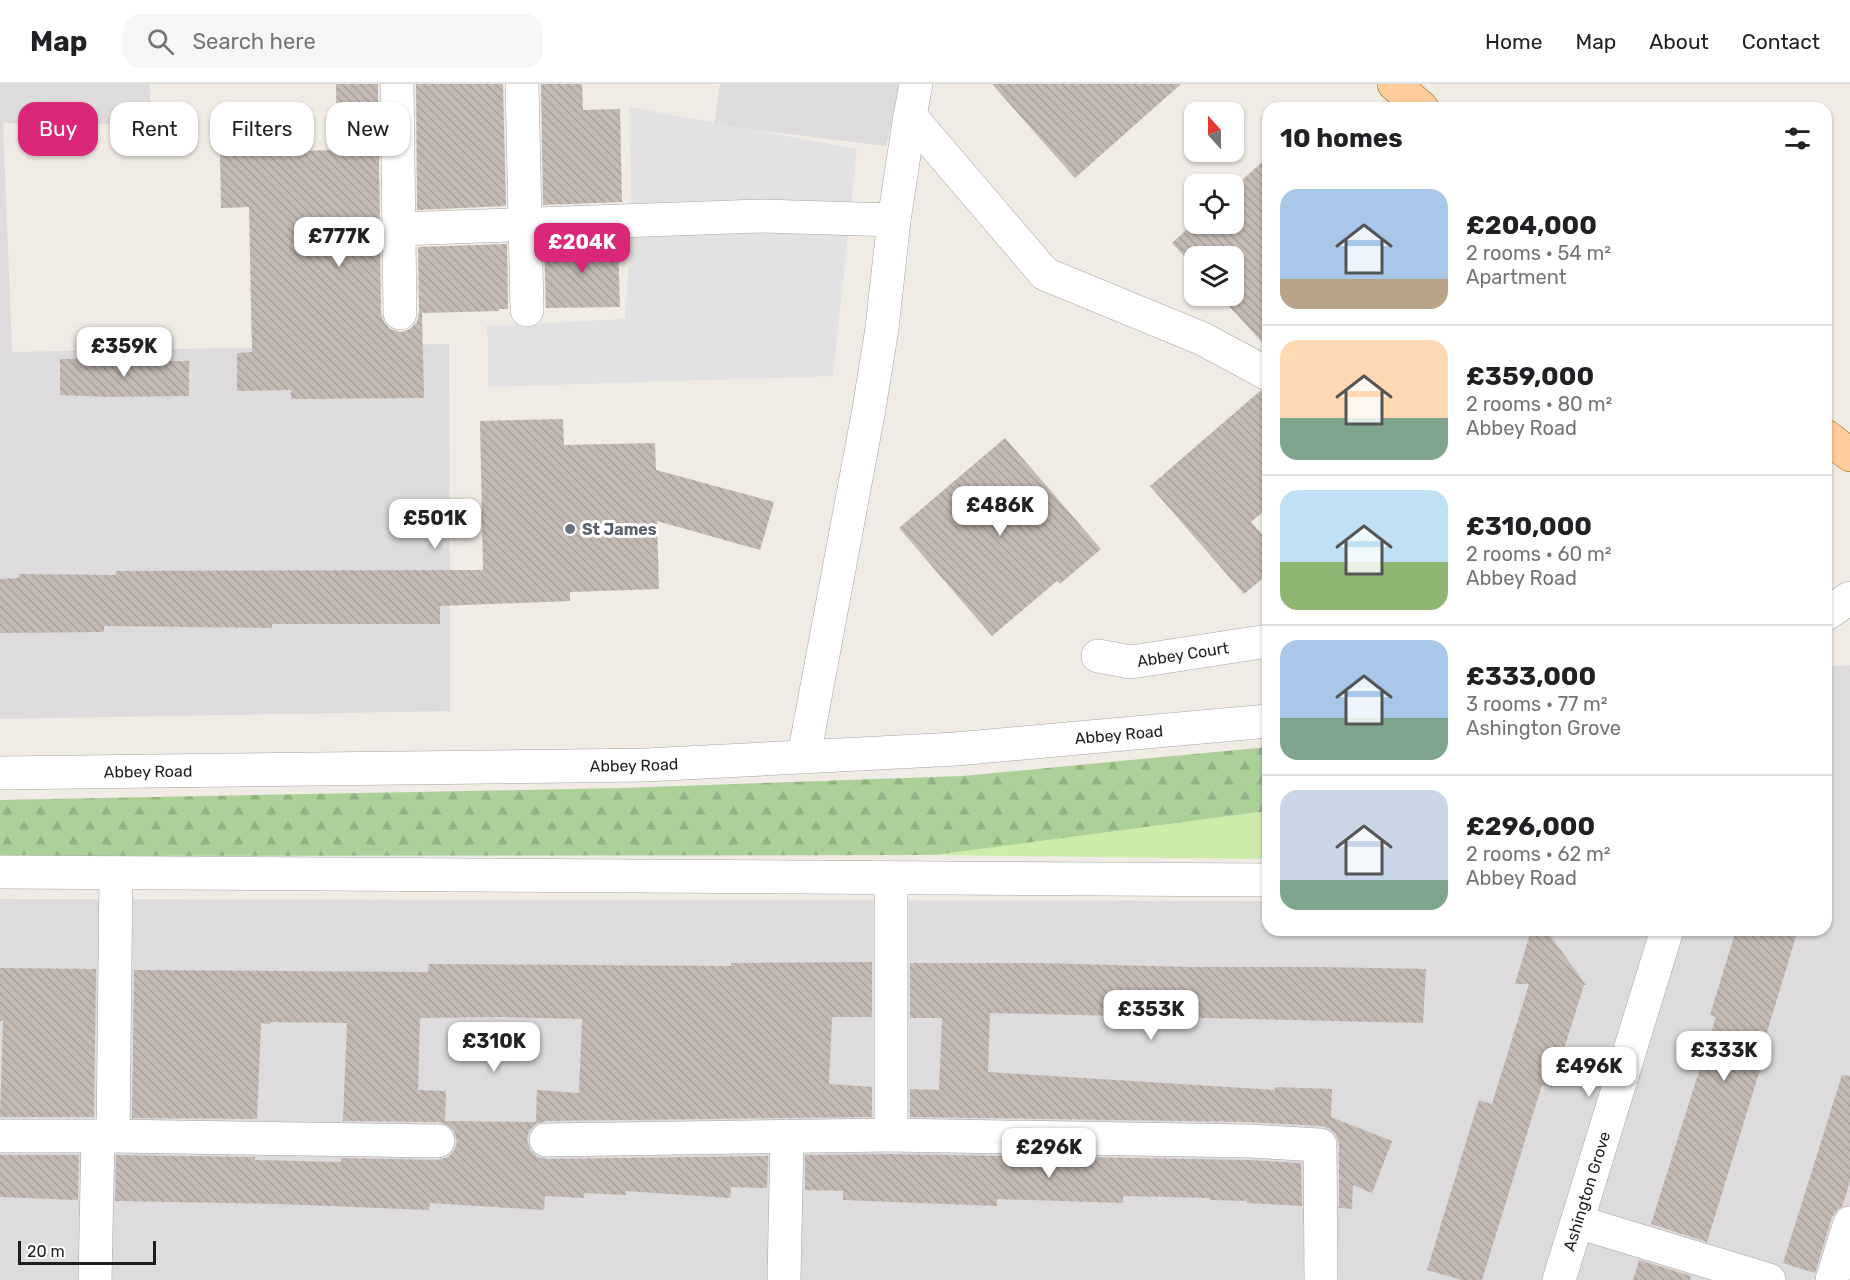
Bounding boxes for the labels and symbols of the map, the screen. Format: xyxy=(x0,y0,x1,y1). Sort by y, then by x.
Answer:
north arrow xyxy=(1184,102,1244,162)
pin: £777K xyxy=(297,217,381,268)
pin: £204K xyxy=(540,223,624,274)
pin: £359K xyxy=(82,327,166,378)
pin: £486K xyxy=(958,486,1042,537)
pin: £501K xyxy=(393,499,477,550)
place label: St James xyxy=(582,520,657,539)
marker: St James xyxy=(563,522,577,536)
street label: Abbey Court xyxy=(1136,638,1230,670)
street label: Abbey Road xyxy=(1074,721,1164,748)
street label: Abbey Road xyxy=(589,754,679,775)
street label: Abbey Road xyxy=(103,761,192,781)
pin: £353K xyxy=(1109,990,1193,1041)
pin: £310K xyxy=(452,1022,536,1073)
pin: £333K xyxy=(1682,1031,1766,1082)
pin: £496K xyxy=(1547,1047,1631,1098)
pin: £296K xyxy=(1007,1128,1091,1179)
street label: Ashington Grove xyxy=(1559,1129,1614,1253)
scale bar xyxy=(18,1238,156,1266)

